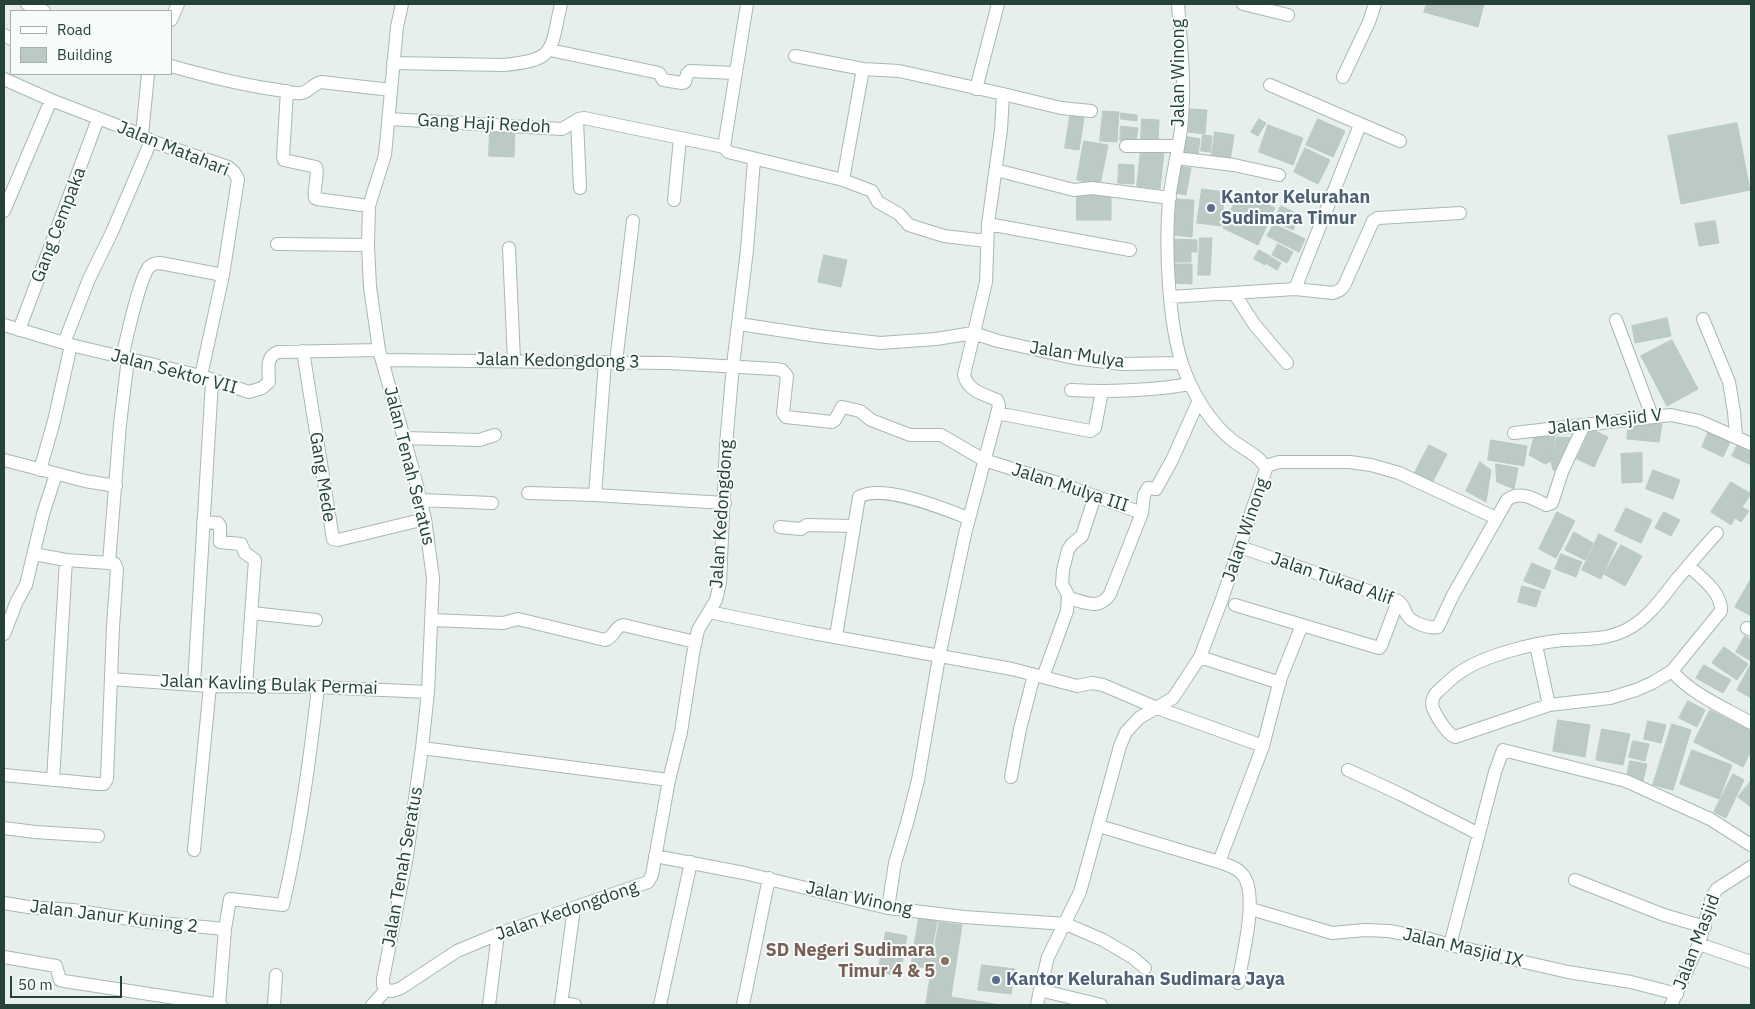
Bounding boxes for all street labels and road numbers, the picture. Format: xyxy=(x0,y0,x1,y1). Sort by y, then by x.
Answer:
street label: Jalan Winong xyxy=(1168,19,1190,127)
street label: Gang Haji Redoh xyxy=(417,110,551,138)
street label: Jalan Matahari xyxy=(114,117,232,181)
street label: Gang Cempaka xyxy=(27,164,91,286)
street label: Jalan Mulya xyxy=(1028,337,1126,373)
street label: Jalan Sektor VII xyxy=(108,345,240,399)
street label: Jalan Kedongdong 3 xyxy=(476,349,640,373)
street label: Jalan Tenah Seratus xyxy=(379,384,439,548)
street label: Jalan Masjid V xyxy=(1546,404,1664,440)
street label: Gang Mede xyxy=(304,430,340,524)
street label: Jalan Kedongdong xyxy=(706,439,738,589)
street label: Jalan Mulya III xyxy=(1009,459,1131,517)
street label: Jalan Winong xyxy=(1218,475,1274,585)
street label: Jalan Tukad Alif xyxy=(1268,548,1396,610)
street label: Jalan Kavling Bulak Permai xyxy=(160,670,378,700)
street label: Jalan Tenah Seratus xyxy=(378,785,428,949)
street label: Jalan Kedongdong xyxy=(493,877,641,945)
street label: Jalan Winong xyxy=(804,877,914,921)
street label: Jalan Masjid xyxy=(1669,891,1725,993)
street label: Jalan Janur Kuning 2 xyxy=(29,896,199,938)
street label: Jalan Masjid IX xyxy=(1401,924,1525,972)

